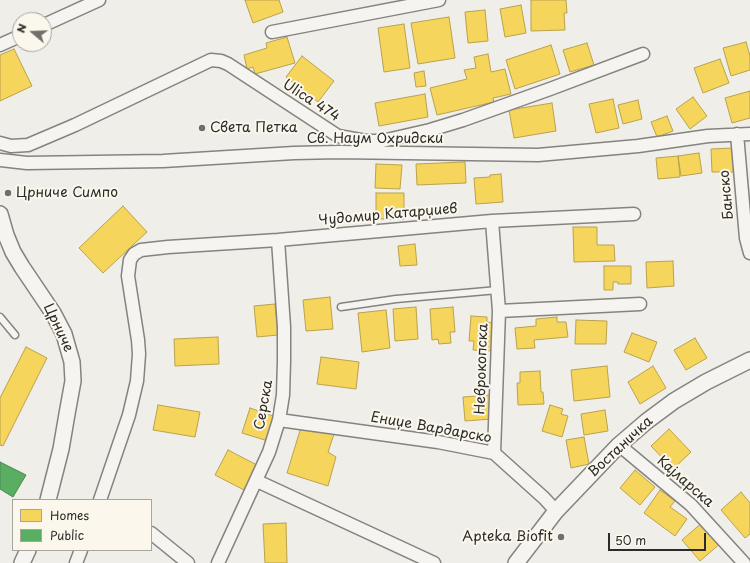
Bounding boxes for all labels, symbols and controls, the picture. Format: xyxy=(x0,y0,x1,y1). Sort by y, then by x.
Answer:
north arrow xyxy=(12,12,52,52)
text: N xyxy=(12,21,31,35)
street label: Ulica 474 xyxy=(279,76,343,126)
place label: Света Петка xyxy=(210,120,298,136)
marker: Света Петка xyxy=(197,123,207,133)
street label: Св. Наум Охридски xyxy=(307,131,443,147)
street label: Банско xyxy=(716,169,738,221)
place label: Црниче Симпо xyxy=(16,185,118,201)
marker: Црниче Симпо xyxy=(3,188,13,198)
street label: Чудомир Катарџиев xyxy=(318,201,458,229)
street label: Црниче xyxy=(39,301,77,355)
street label: Неврокопска xyxy=(472,323,492,415)
street label: Серска xyxy=(251,379,277,431)
street label: Ениџе Вардарско xyxy=(369,409,493,447)
street label: Востаничка xyxy=(585,413,657,481)
street label: Кајларска xyxy=(653,453,717,511)
legend xyxy=(12,499,152,551)
text: Homes xyxy=(50,506,89,524)
scale bar xyxy=(610,525,708,551)
text: Public xyxy=(50,526,84,544)
place label: Apteka Biofit xyxy=(462,529,553,545)
text: 50 m xyxy=(615,531,646,549)
marker: Apteka Biofit xyxy=(556,532,566,542)

